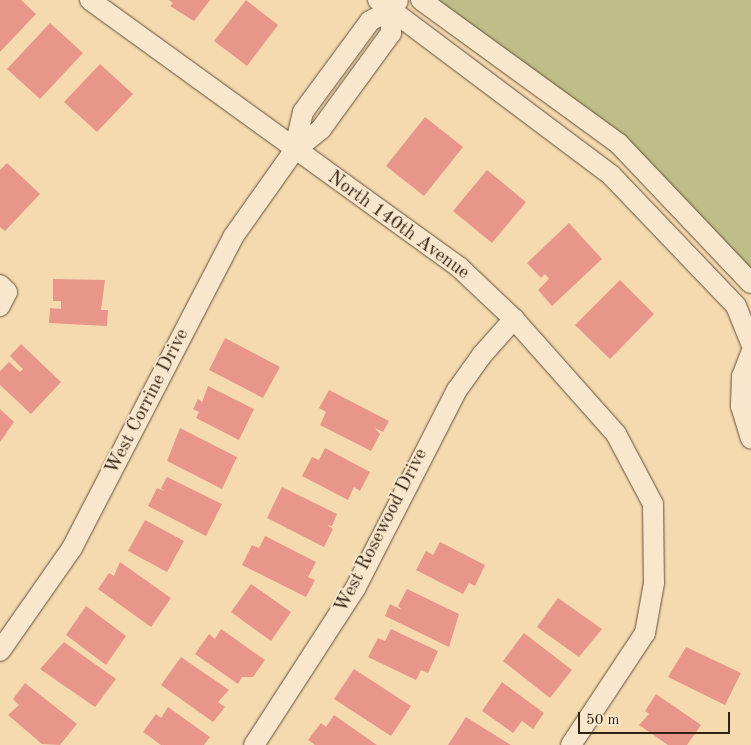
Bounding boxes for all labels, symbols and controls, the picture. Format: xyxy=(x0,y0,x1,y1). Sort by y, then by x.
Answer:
street label: North 140th Avenue xyxy=(323,167,473,285)
street label: West Corrine Drive xyxy=(101,325,195,479)
street label: West Rosewood Drive xyxy=(331,445,433,617)
scale bar xyxy=(581,702,734,734)
text: 50 m xyxy=(586,713,620,728)

